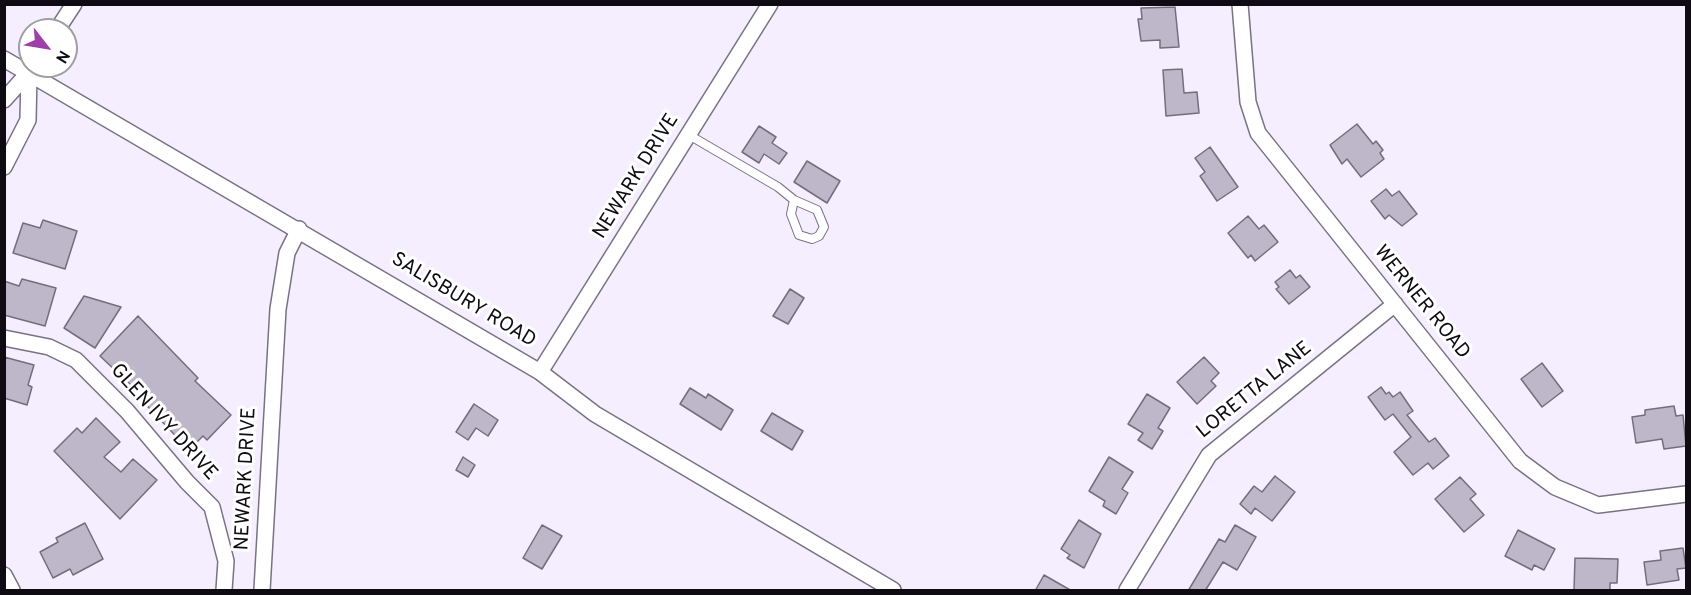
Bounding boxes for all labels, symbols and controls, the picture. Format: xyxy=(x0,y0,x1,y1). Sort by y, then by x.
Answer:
north arrow xyxy=(18,18,78,78)
text: N xyxy=(50,46,73,66)
street label: NEWARK DRIVE xyxy=(589,110,685,244)
street label: WERNER ROAD xyxy=(1368,241,1474,365)
street label: SALISBURY ROAD xyxy=(386,248,540,354)
street label: LORETTA LANE xyxy=(1193,337,1317,445)
street label: GLEN IVY DRIVE xyxy=(104,360,222,486)
street label: NEWARK DRIVE xyxy=(231,407,263,551)

